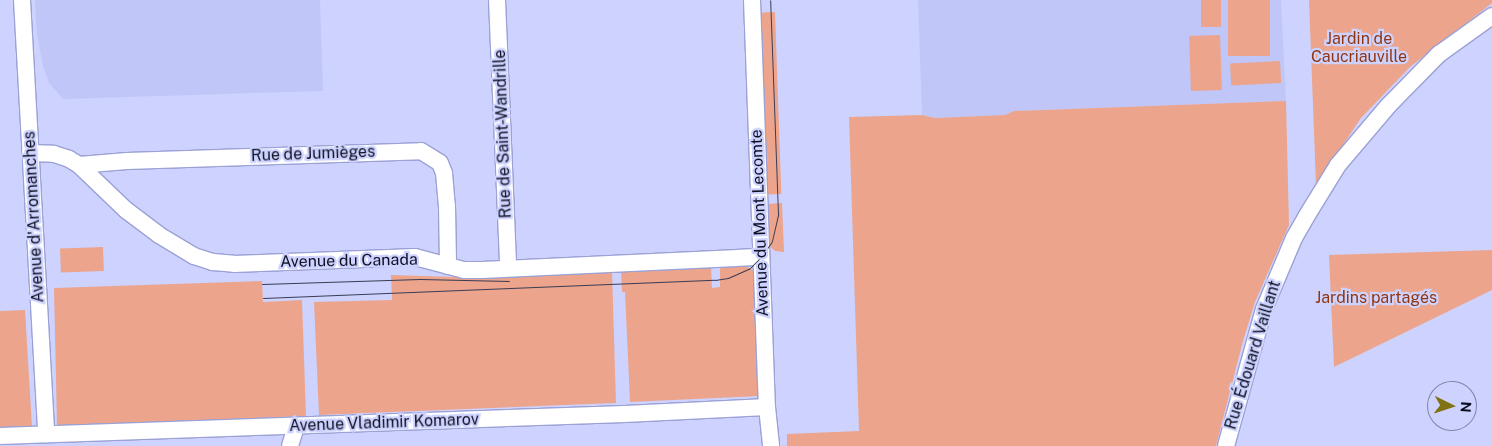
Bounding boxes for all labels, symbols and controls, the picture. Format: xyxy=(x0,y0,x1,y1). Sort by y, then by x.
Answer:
park label: Jardin de Caucriauville xyxy=(1311,29,1407,67)
street label: Rue de Saint-Wandrille xyxy=(490,49,516,219)
street label: Avenue du Mont Lecomte xyxy=(747,129,773,317)
street label: Avenue d'Arromanches xyxy=(20,131,48,303)
street label: Rue de Jumièges xyxy=(250,142,376,166)
street label: Avenue du Canada xyxy=(280,250,418,272)
street label: Rue Édouard Vaillant xyxy=(1221,278,1285,432)
park label: Jardins partagés xyxy=(1315,288,1437,308)
north arrow xyxy=(1427,381,1477,431)
text: N xyxy=(1458,401,1474,413)
street label: Avenue Vladimir Komarov xyxy=(289,410,479,436)

